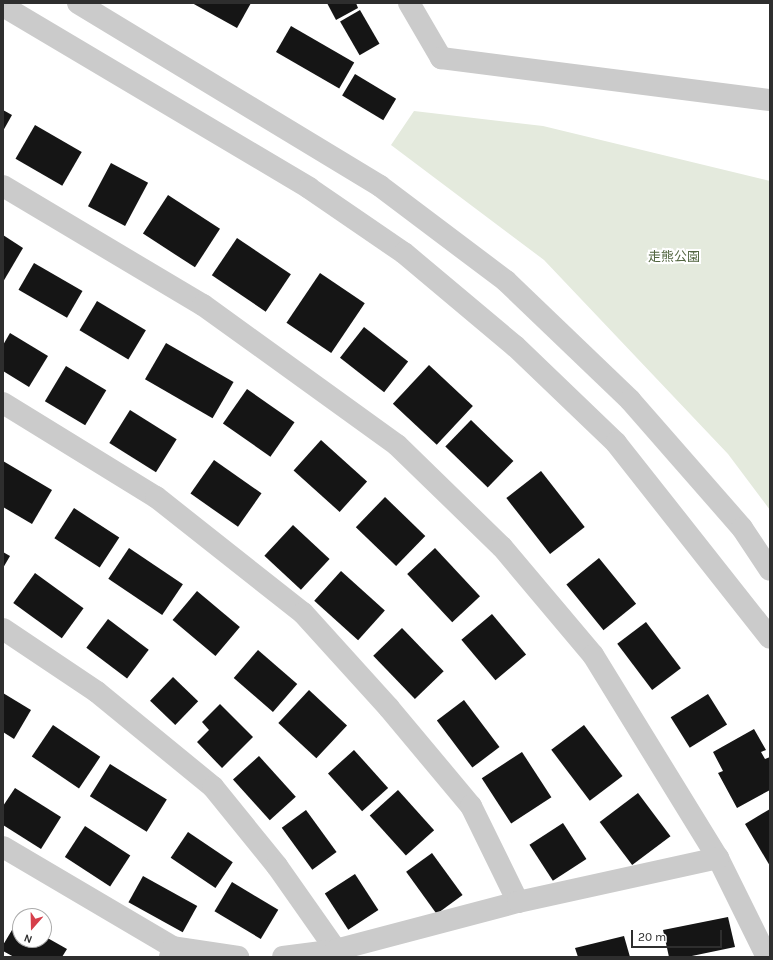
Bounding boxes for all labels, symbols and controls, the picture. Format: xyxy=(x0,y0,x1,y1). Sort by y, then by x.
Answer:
park label: 走熊公園 xyxy=(648,249,700,265)
north arrow xyxy=(12,908,52,948)
scale bar xyxy=(633,922,724,948)
text: 20 m xyxy=(638,930,666,944)
text: N xyxy=(22,931,34,946)

